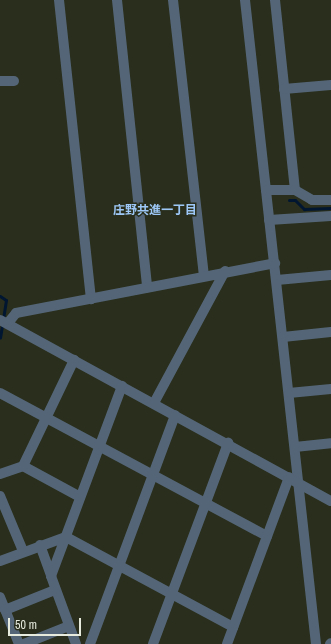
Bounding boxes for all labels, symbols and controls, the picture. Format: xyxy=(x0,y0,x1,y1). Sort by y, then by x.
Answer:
district label: 庄野共進一丁目 xyxy=(113,204,197,218)
scale bar xyxy=(10,610,83,636)
text: 50 m xyxy=(15,617,37,633)

